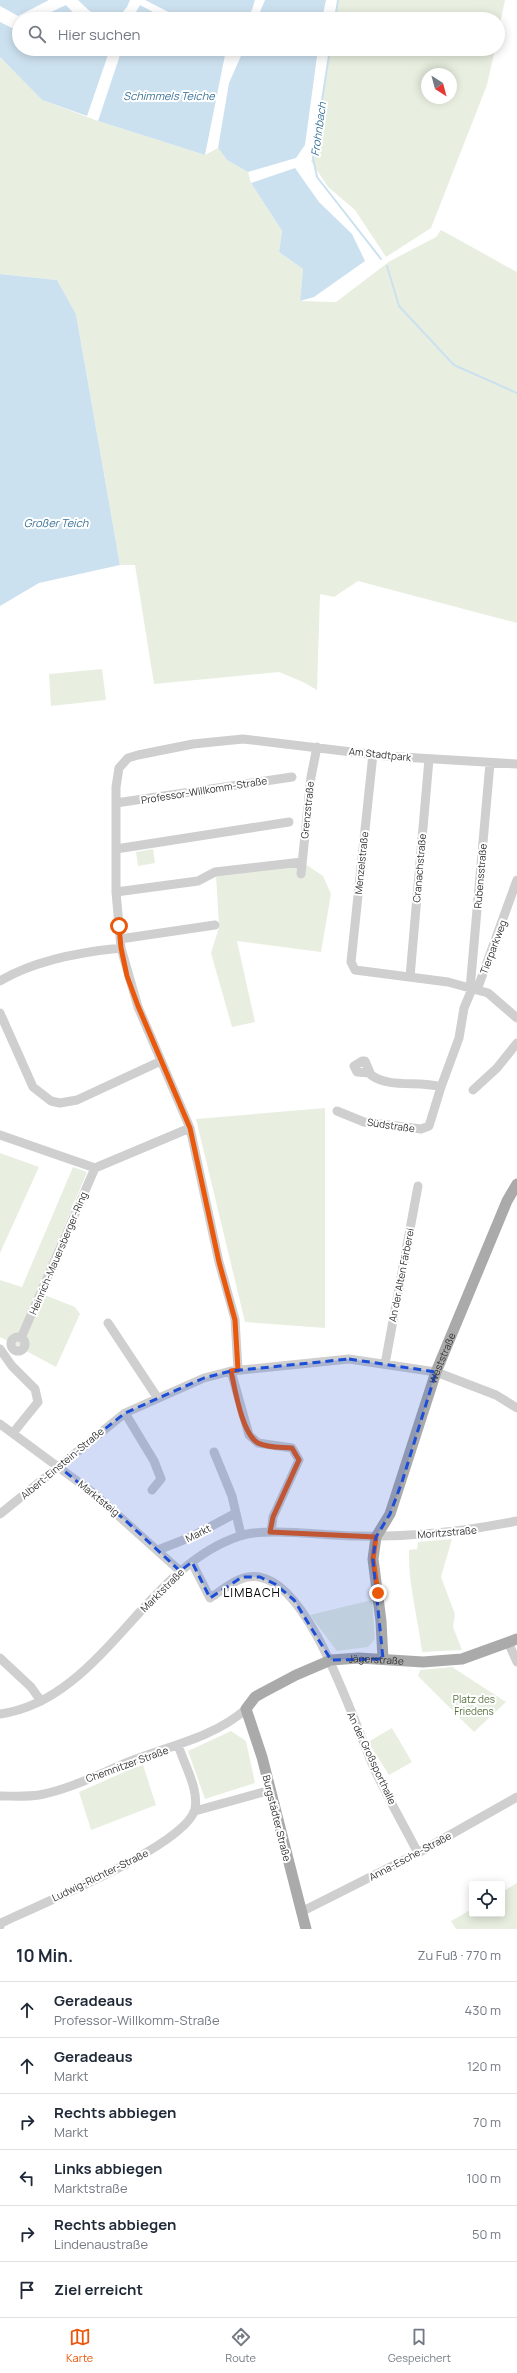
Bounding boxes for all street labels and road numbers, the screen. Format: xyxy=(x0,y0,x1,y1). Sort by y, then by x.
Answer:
street label: Am Stadtpark xyxy=(348,744,413,764)
street label: Professor-Willkomm-Straße xyxy=(140,773,268,807)
street label: Grenzstraße xyxy=(297,781,317,839)
street label: Menzelstraße xyxy=(351,831,371,895)
street label: Cranachstraße xyxy=(409,833,429,903)
street label: Rubensstraße xyxy=(470,843,490,909)
street label: Tierparkweg xyxy=(476,918,510,976)
street label: Südstraße xyxy=(366,1115,416,1135)
street label: Heinrich-Mauersberger-Ring xyxy=(26,1189,90,1317)
street label: An der Alten Färberei xyxy=(385,1227,417,1323)
street label: Weststraße xyxy=(426,1330,459,1386)
street label: Albert-Einstein-Straße xyxy=(17,1424,107,1502)
street label: Marktsteig xyxy=(75,1477,123,1519)
street label: Markt xyxy=(183,1521,213,1545)
street label: Moritzstraße xyxy=(417,1522,477,1542)
street label: Marktstraße xyxy=(137,1565,187,1615)
street label: Jägerstraße xyxy=(348,1651,404,1668)
street label: An der Großsporthalle xyxy=(344,1709,400,1807)
street label: Chemnitzer Straße xyxy=(84,1743,170,1785)
street label: Burgstädter Straße xyxy=(260,1773,295,1863)
street label: Anna-Esche-Straße xyxy=(366,1828,454,1884)
street label: Ludwig-Richter-Straße xyxy=(49,1845,151,1904)

